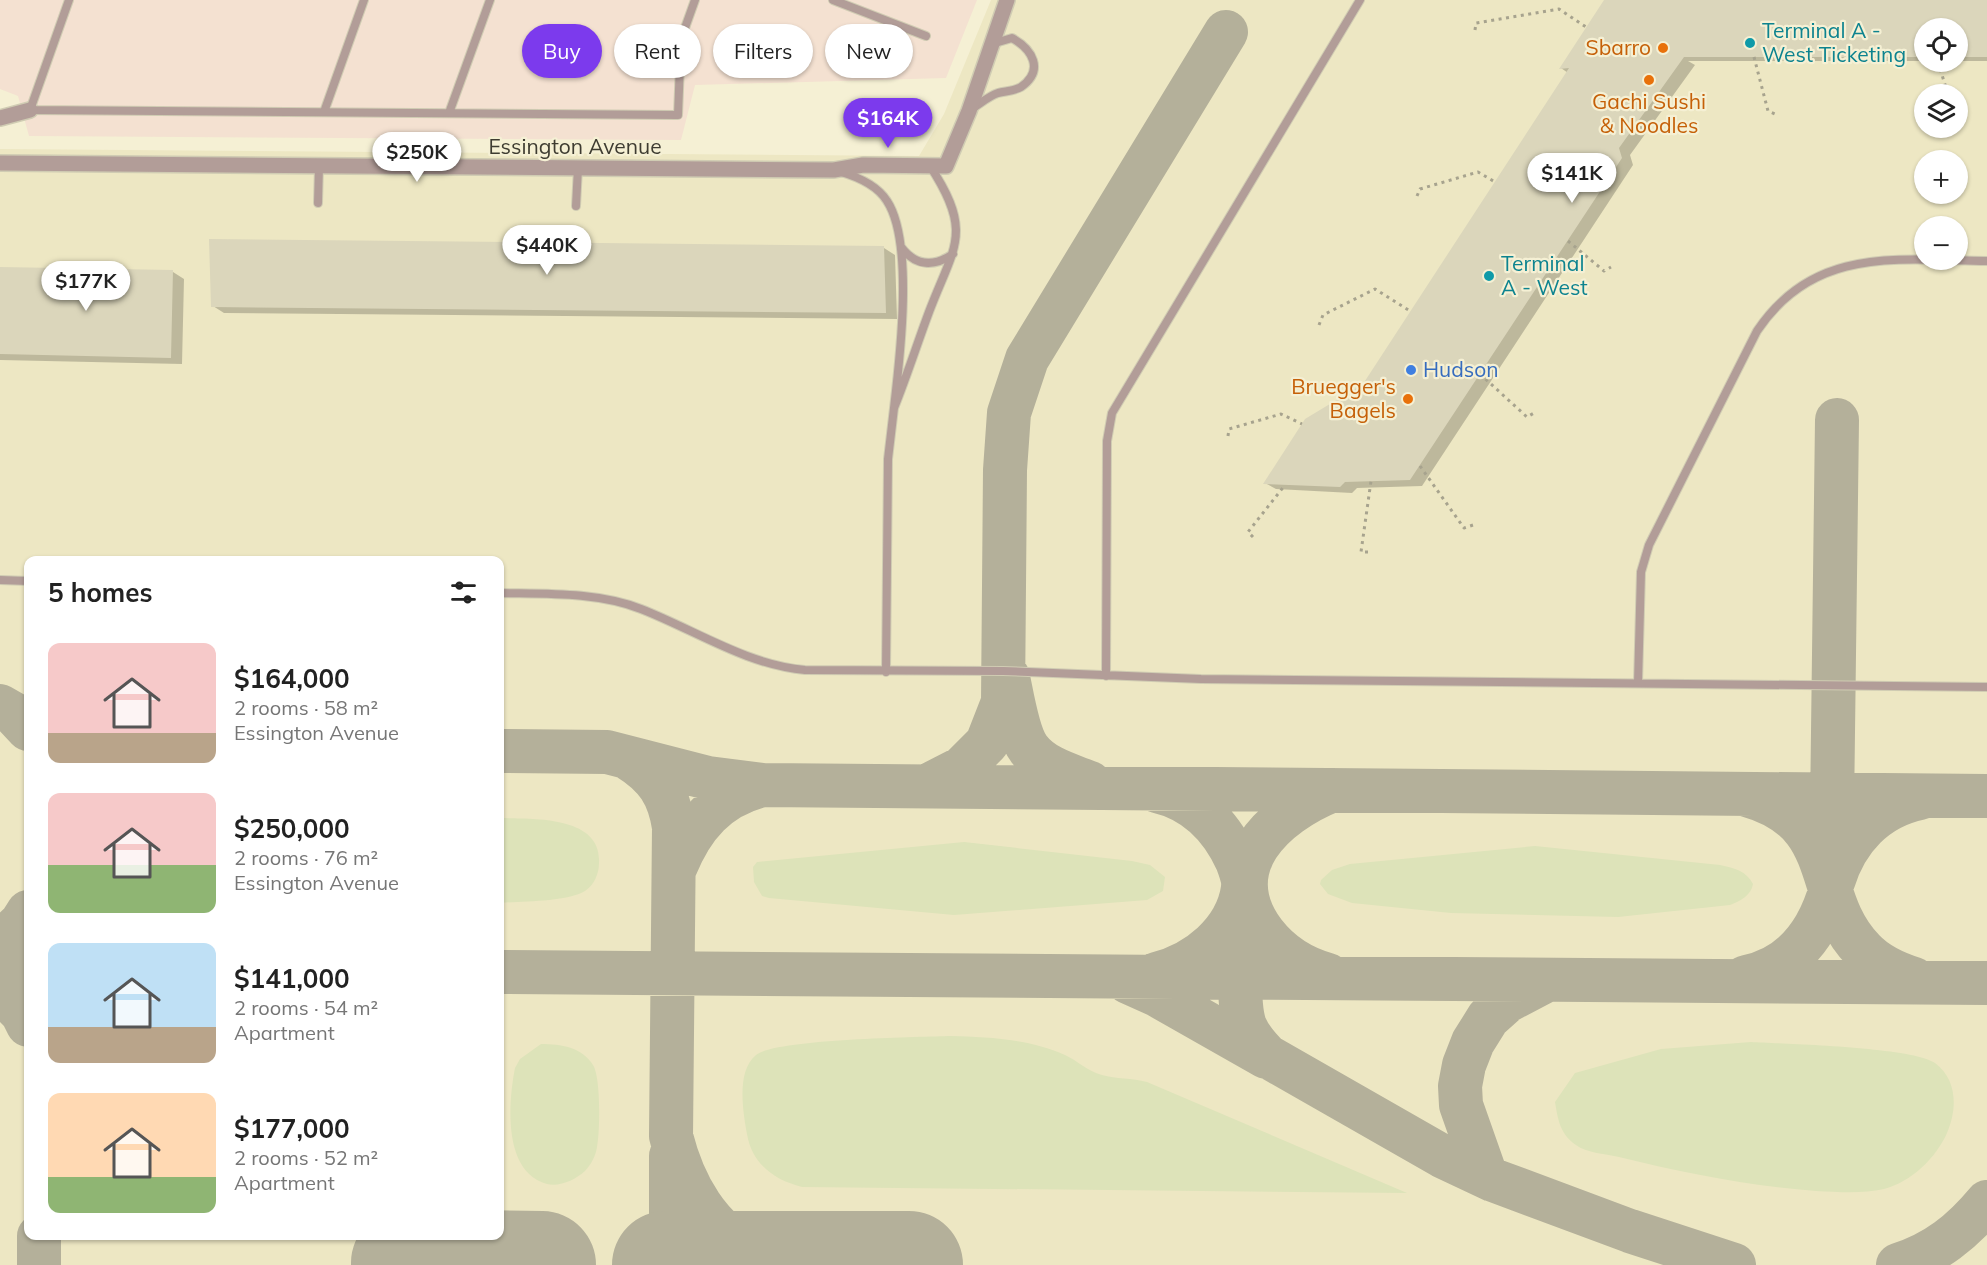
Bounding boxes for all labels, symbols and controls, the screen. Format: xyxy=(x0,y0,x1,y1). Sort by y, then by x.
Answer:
place label: Terminal A - West Ticketing xyxy=(1762,17,1906,67)
map controls xyxy=(1914,18,1968,270)
button: locate xyxy=(1914,18,1968,72)
chip: Buy xyxy=(522,24,602,78)
chip: Rent xyxy=(614,24,701,78)
chip: Filters xyxy=(713,24,813,78)
chip: New xyxy=(825,24,913,78)
place label: Sbarro xyxy=(1586,34,1651,60)
marker: Terminal A - West Ticketing xyxy=(1743,36,1757,50)
marker: Sbarro xyxy=(1656,41,1670,55)
marker: Gachi Sushi & Noodles xyxy=(1642,73,1656,87)
button: layers xyxy=(1914,84,1968,138)
place label: Gachi Sushi & Noodles xyxy=(1592,88,1706,138)
pin: $164K xyxy=(846,98,930,149)
text: $164K xyxy=(857,105,919,130)
pin: $250K xyxy=(375,132,459,183)
street label: Essington Avenue xyxy=(488,133,662,159)
text: $250K xyxy=(386,139,448,164)
button: + xyxy=(1914,150,1968,204)
pin: $141K xyxy=(1530,153,1614,204)
text: $141K xyxy=(1541,160,1603,185)
button: − xyxy=(1914,216,1968,270)
pin: $440K xyxy=(505,225,589,276)
text: $440K xyxy=(516,232,578,257)
place label: Terminal A - West xyxy=(1501,250,1588,300)
pin: $177K xyxy=(44,261,128,312)
text: $177K xyxy=(55,268,117,293)
marker: Terminal A - West xyxy=(1482,269,1496,283)
place label: Hudson xyxy=(1423,356,1499,382)
marker: Hudson xyxy=(1404,363,1418,377)
place label: Bruegger's Bagels xyxy=(1291,373,1396,423)
marker: Bruegger's Bagels xyxy=(1401,392,1415,406)
text: 5 homes xyxy=(48,576,152,609)
icon: filters xyxy=(447,576,480,609)
text: $164,000 xyxy=(234,662,350,695)
icon: home xyxy=(96,667,168,739)
text: 2 rooms · 58 m² xyxy=(234,695,378,720)
text: Essington Avenue xyxy=(234,720,399,745)
text: $250,000 xyxy=(234,812,350,845)
icon: home xyxy=(96,817,168,889)
text: 2 rooms · 76 m² xyxy=(234,845,378,870)
text: Essington Avenue xyxy=(234,870,399,895)
text: $141,000 xyxy=(234,962,350,995)
icon: home xyxy=(96,967,168,1039)
text: 2 rooms · 54 m² xyxy=(234,995,378,1020)
text: Apartment xyxy=(234,1020,335,1045)
text: $177,000 xyxy=(234,1112,350,1145)
icon: home xyxy=(96,1117,168,1189)
text: 2 rooms · 52 m² xyxy=(234,1145,378,1170)
text: Apartment xyxy=(234,1170,335,1195)

